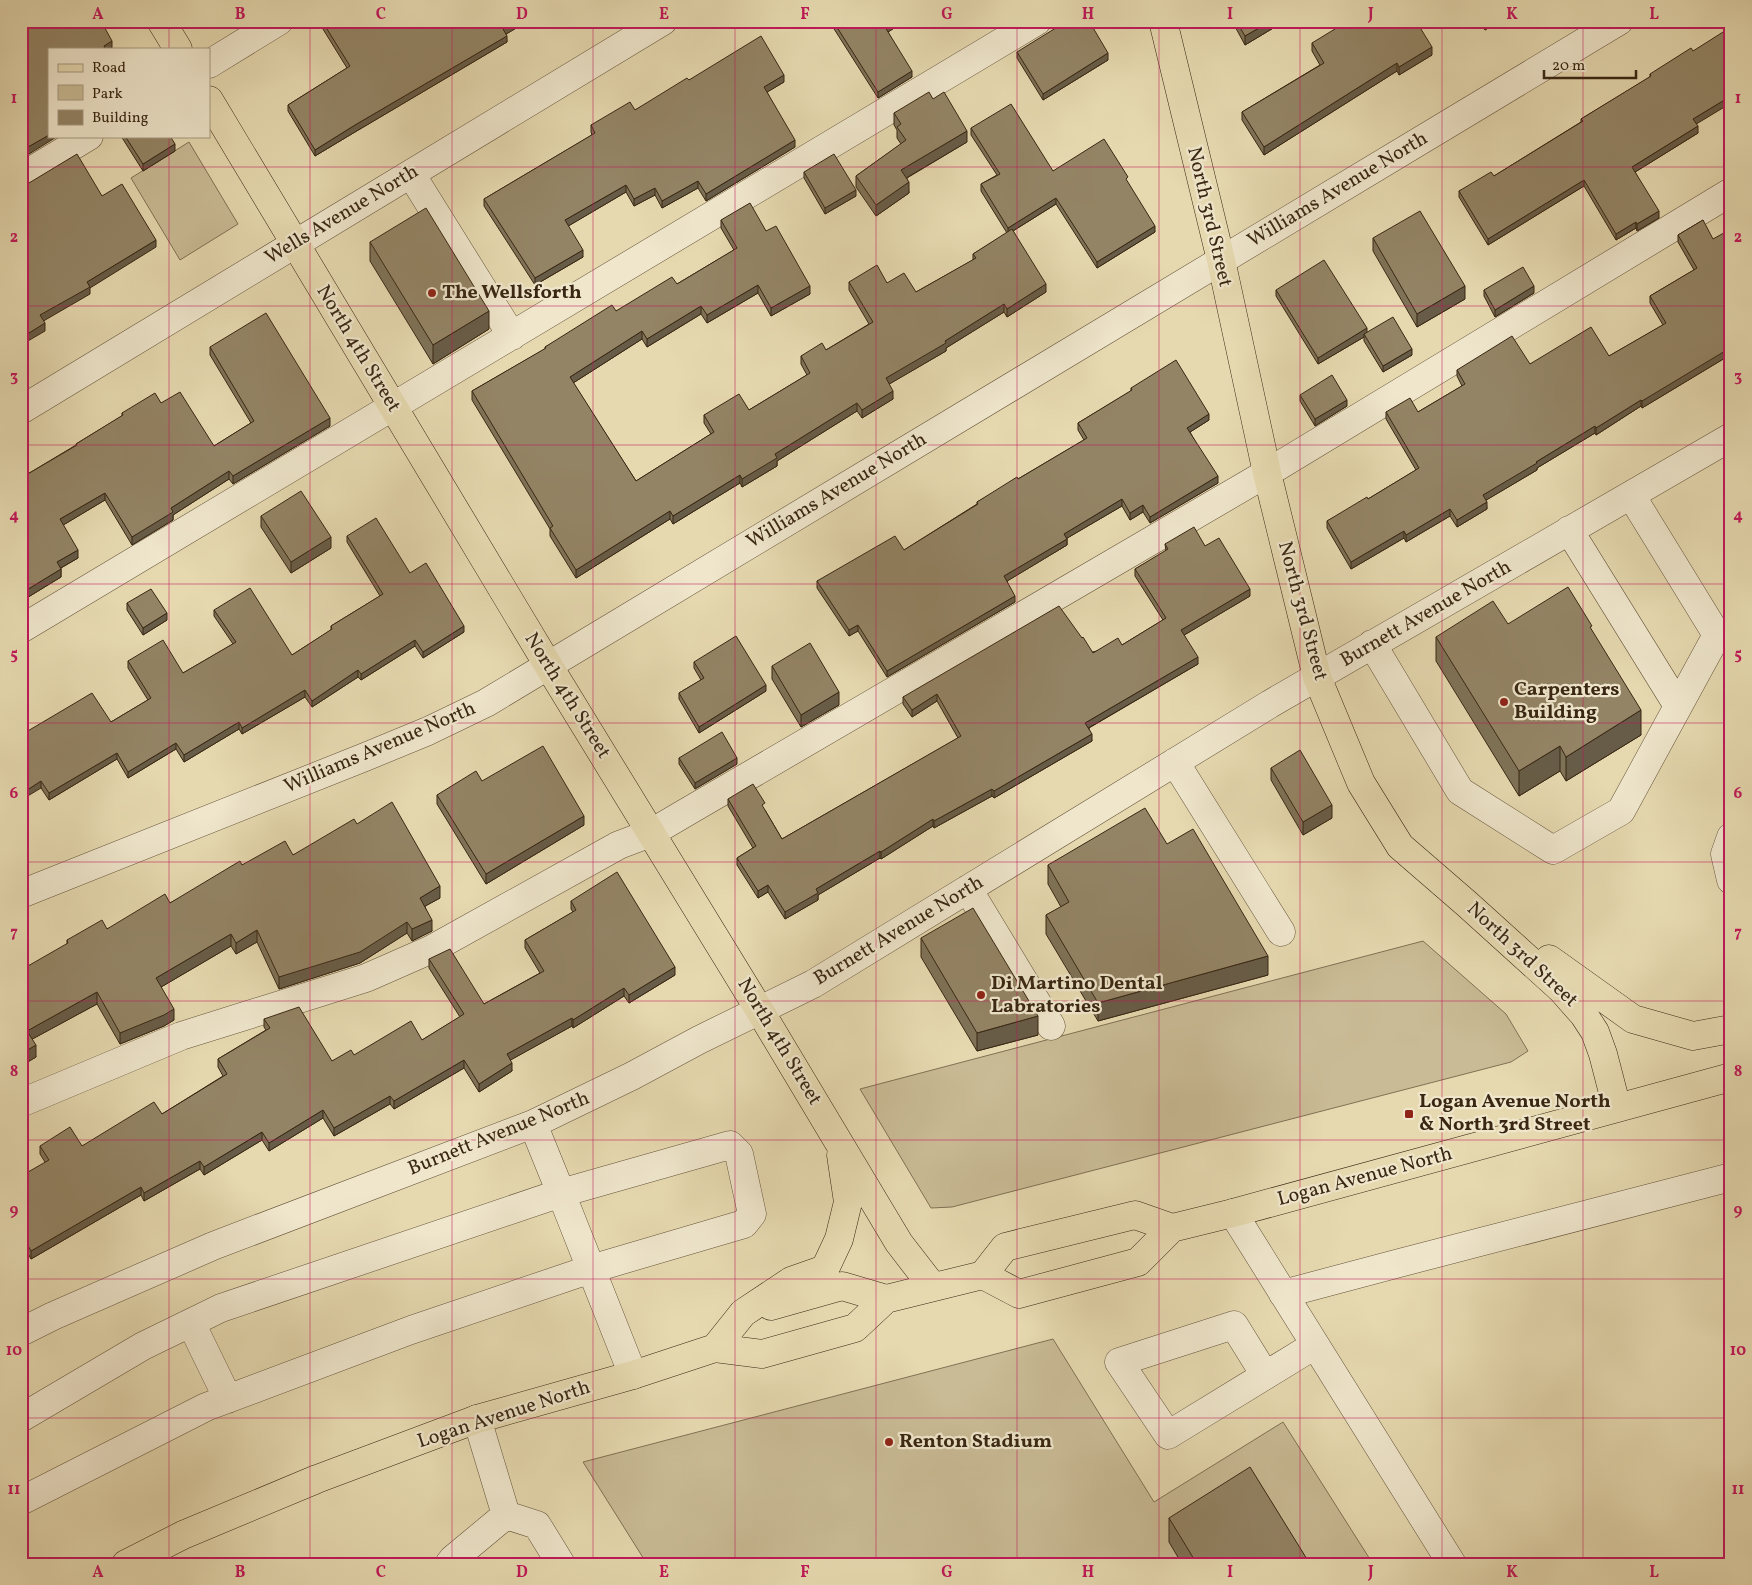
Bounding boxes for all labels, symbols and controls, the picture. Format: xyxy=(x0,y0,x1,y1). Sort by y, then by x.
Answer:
text: A xyxy=(92,4,104,26)
text: B xyxy=(235,4,246,26)
text: C xyxy=(376,4,386,26)
text: D xyxy=(516,4,528,26)
text: E xyxy=(659,4,669,26)
text: F xyxy=(800,4,810,26)
text: G xyxy=(941,4,953,26)
text: H xyxy=(1082,4,1094,26)
text: I xyxy=(1227,4,1233,26)
text: J xyxy=(1367,4,1374,26)
text: K xyxy=(1506,4,1518,26)
text: L xyxy=(1649,4,1659,26)
legend xyxy=(48,48,210,138)
scale bar xyxy=(1544,48,1637,80)
text: 20 m xyxy=(1552,56,1585,77)
text: Road xyxy=(92,58,126,79)
text: Park xyxy=(92,84,123,105)
text: 1 xyxy=(11,88,17,110)
text: 1 xyxy=(1735,88,1741,110)
text: Building xyxy=(92,108,149,129)
street label: Williams Avenue North xyxy=(1243,125,1434,255)
street label: North 3rd Street xyxy=(1179,144,1239,290)
street label: Wells Avenue North xyxy=(260,158,424,272)
text: 2 xyxy=(10,227,18,249)
text: 2 xyxy=(1734,227,1742,249)
place label: The Wellsforth xyxy=(442,279,582,307)
street label: North 4th Street xyxy=(309,280,407,418)
marker: The Wellsforth xyxy=(426,287,438,299)
text: 3 xyxy=(10,366,18,388)
text: 3 xyxy=(1734,366,1742,388)
street label: Williams Avenue North xyxy=(742,426,933,556)
text: 4 xyxy=(9,505,19,527)
text: 4 xyxy=(1733,505,1743,527)
street label: North 3rd Street xyxy=(1270,538,1334,684)
street label: Burnett Avenue North xyxy=(1335,553,1517,675)
street label: North 4th Street xyxy=(517,627,617,765)
text: 5 xyxy=(10,644,18,666)
text: 5 xyxy=(1734,644,1742,666)
place label: Carpenters Building xyxy=(1514,676,1620,727)
street label: Williams Avenue North xyxy=(280,695,480,801)
marker: Carpenters Building xyxy=(1498,696,1510,708)
text: 6 xyxy=(10,783,19,805)
text: 6 xyxy=(1734,783,1743,805)
street label: Burnett Avenue North xyxy=(809,869,989,993)
street label: North 3rd Street xyxy=(1460,896,1584,1014)
text: 7 xyxy=(10,922,18,944)
text: 7 xyxy=(1734,922,1742,944)
place label: Di Martino Dental Labratories xyxy=(991,970,1163,1021)
street label: North 4th Street xyxy=(730,973,828,1111)
marker: Di Martino Dental Labratories xyxy=(975,989,987,1001)
text: 8 xyxy=(10,1061,18,1083)
text: 8 xyxy=(1734,1061,1742,1083)
street label: Burnett Avenue North xyxy=(404,1085,594,1183)
place label: Logan Avenue North & North 3rd Street xyxy=(1419,1088,1611,1139)
marker: Logan Avenue North & North 3rd Street xyxy=(1403,1108,1415,1120)
street label: Logan Avenue North xyxy=(1274,1140,1456,1214)
text: 9 xyxy=(10,1200,19,1222)
text: 9 xyxy=(1734,1200,1743,1222)
text: 10 xyxy=(6,1340,22,1362)
text: 10 xyxy=(1730,1340,1746,1362)
street label: Logan Avenue North xyxy=(414,1374,594,1456)
place label: Renton Stadium xyxy=(899,1428,1052,1456)
marker: Renton Stadium xyxy=(883,1436,895,1448)
text: 11 xyxy=(8,1479,20,1501)
text: 11 xyxy=(1732,1479,1744,1501)
text: A xyxy=(92,1562,104,1584)
text: B xyxy=(235,1562,246,1584)
text: C xyxy=(376,1562,386,1584)
text: D xyxy=(516,1562,528,1584)
text: E xyxy=(659,1562,669,1584)
text: F xyxy=(800,1562,810,1584)
text: G xyxy=(941,1562,953,1584)
text: H xyxy=(1082,1562,1094,1584)
text: I xyxy=(1227,1562,1233,1584)
text: J xyxy=(1367,1562,1374,1584)
text: K xyxy=(1506,1562,1518,1584)
text: L xyxy=(1649,1562,1659,1584)

